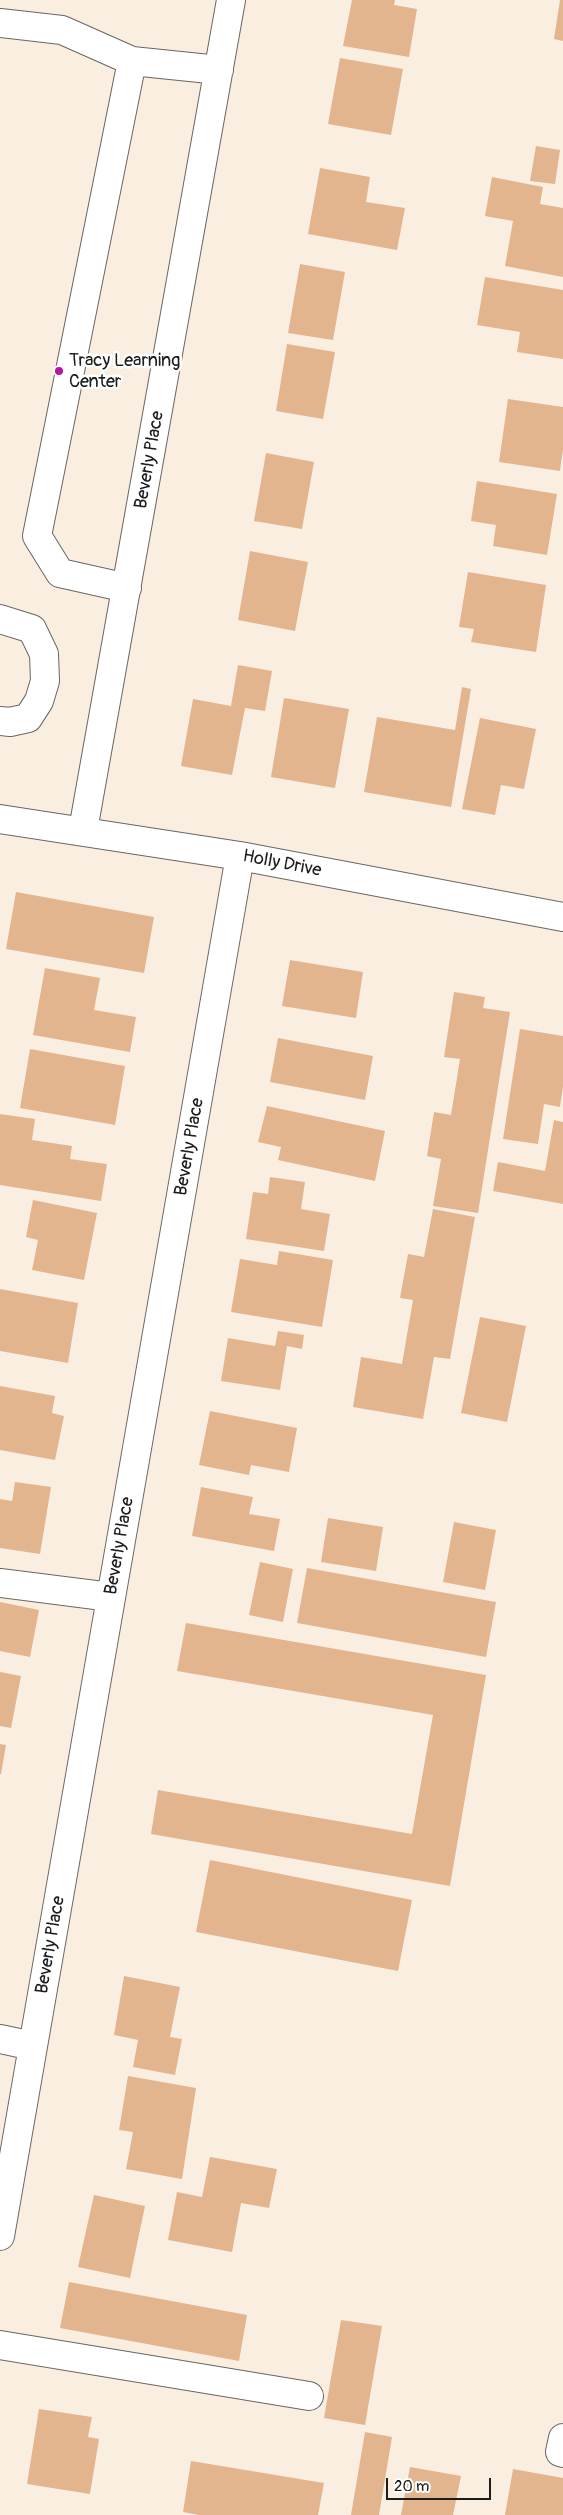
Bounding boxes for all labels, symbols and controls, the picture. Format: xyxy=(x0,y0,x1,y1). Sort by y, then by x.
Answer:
place label: Tracy Learning Center xyxy=(69,350,180,392)
marker: Tracy Learning Center xyxy=(53,365,65,377)
street label: Beverly Place xyxy=(131,409,169,511)
street label: Holly Drive xyxy=(241,846,323,882)
street label: Beverly Place xyxy=(171,1096,209,1198)
street label: Beverly Place xyxy=(101,1495,139,1597)
street label: Beverly Place xyxy=(32,1894,70,1996)
scale bar xyxy=(388,2468,493,2500)
text: 20 m xyxy=(394,2477,429,2496)

